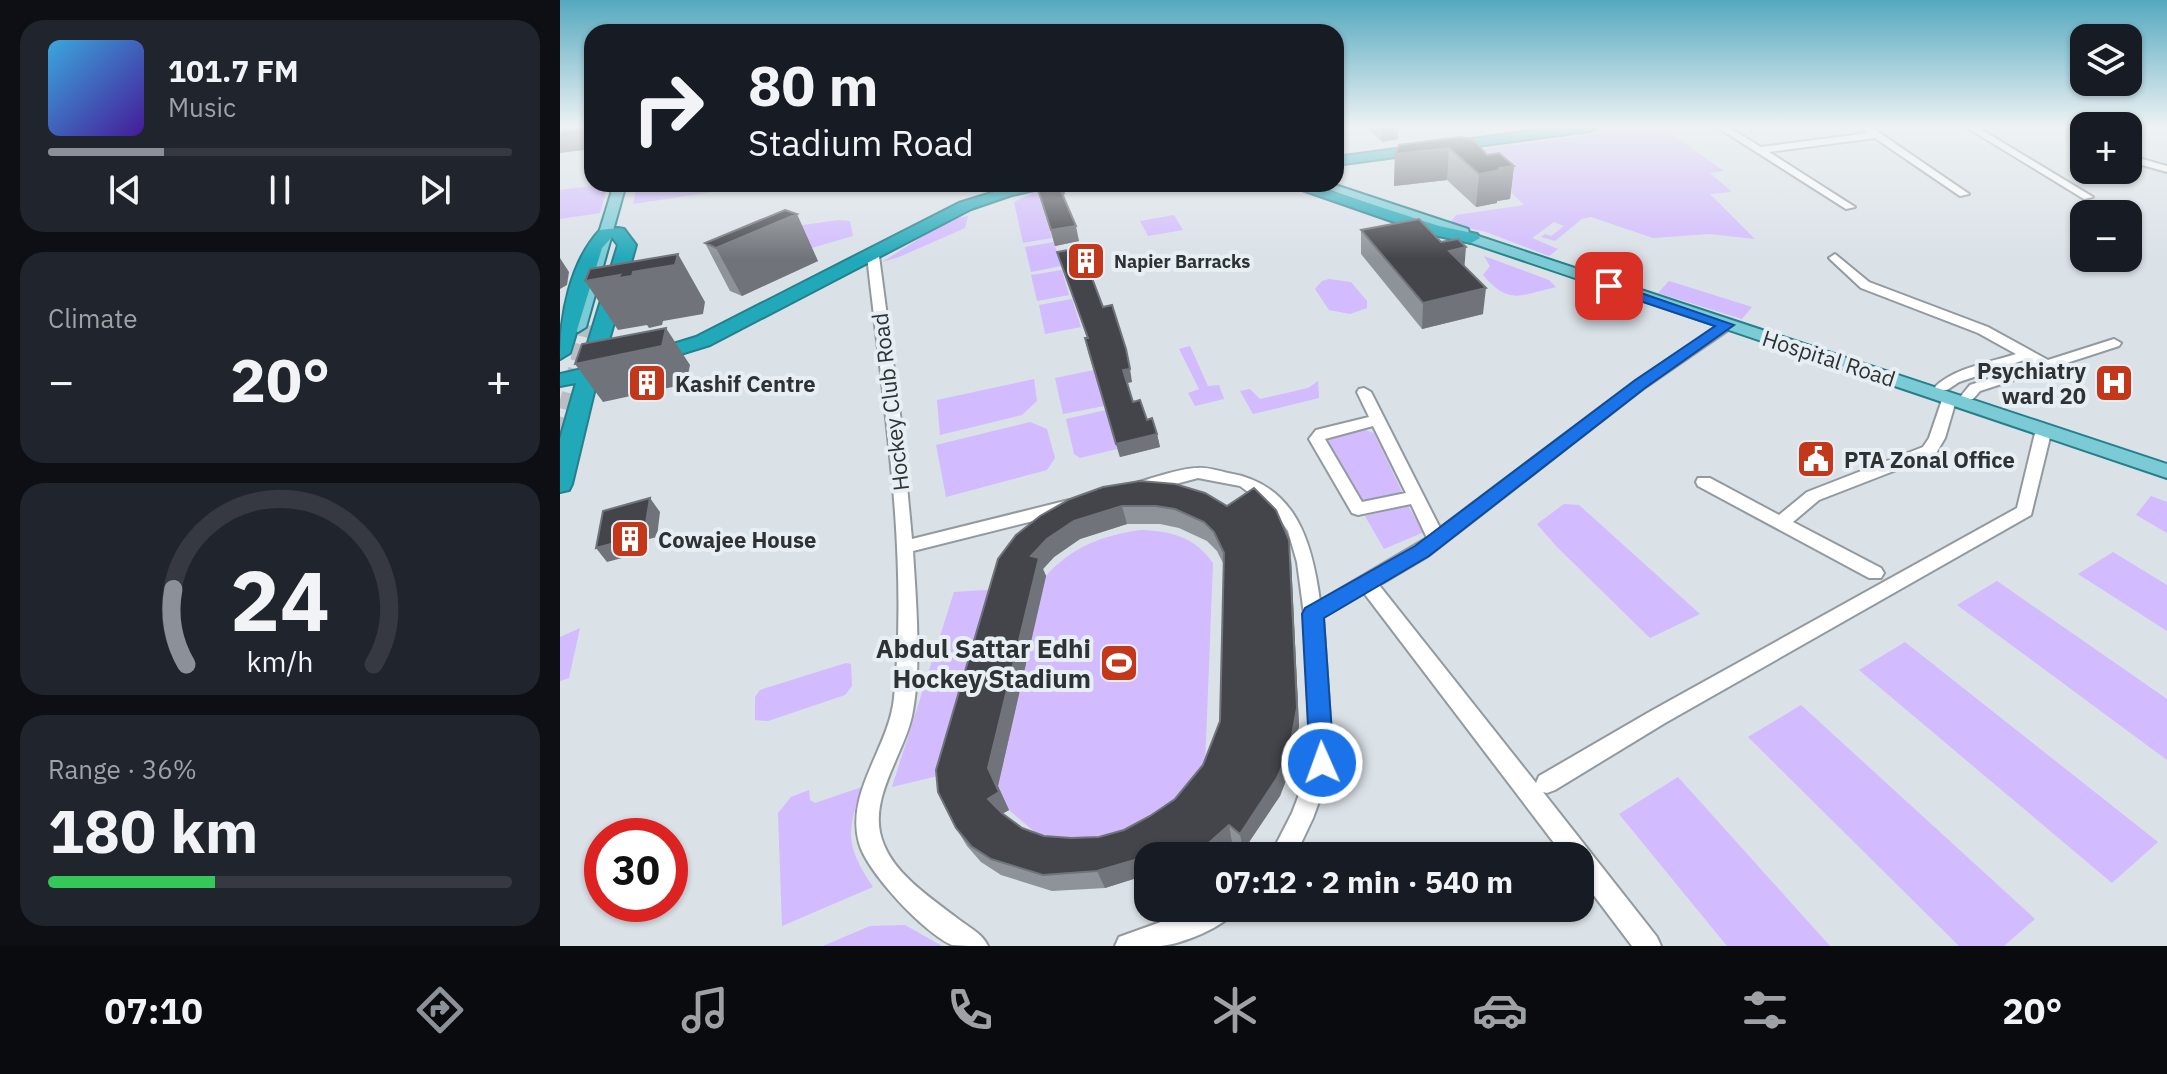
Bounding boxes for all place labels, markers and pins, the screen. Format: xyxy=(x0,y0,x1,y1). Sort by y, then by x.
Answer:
building icon: Napier Barracks xyxy=(1065,240,1107,282)
place label: Napier Barracks xyxy=(1114,250,1250,273)
pin xyxy=(1575,252,1643,320)
place label: Psychiatry ward 20 xyxy=(1977,356,2086,410)
building icon: Kashif Centre xyxy=(626,362,668,404)
hospital icon: Psychiatry ward 20 xyxy=(2093,362,2135,404)
place label: Kashif Centre xyxy=(675,369,816,398)
public building icon: PTA Zonal Office xyxy=(1795,438,1837,480)
place label: PTA Zonal Office xyxy=(1844,445,2015,474)
building icon: Cowajee House xyxy=(609,518,651,560)
place label: Cowajee House xyxy=(658,525,816,554)
place label: Abdul Sattar Edhi Hockey Stadium xyxy=(876,631,1091,695)
sports icon: Abdul Sattar Edhi Hockey Stadium xyxy=(1098,642,1140,684)

